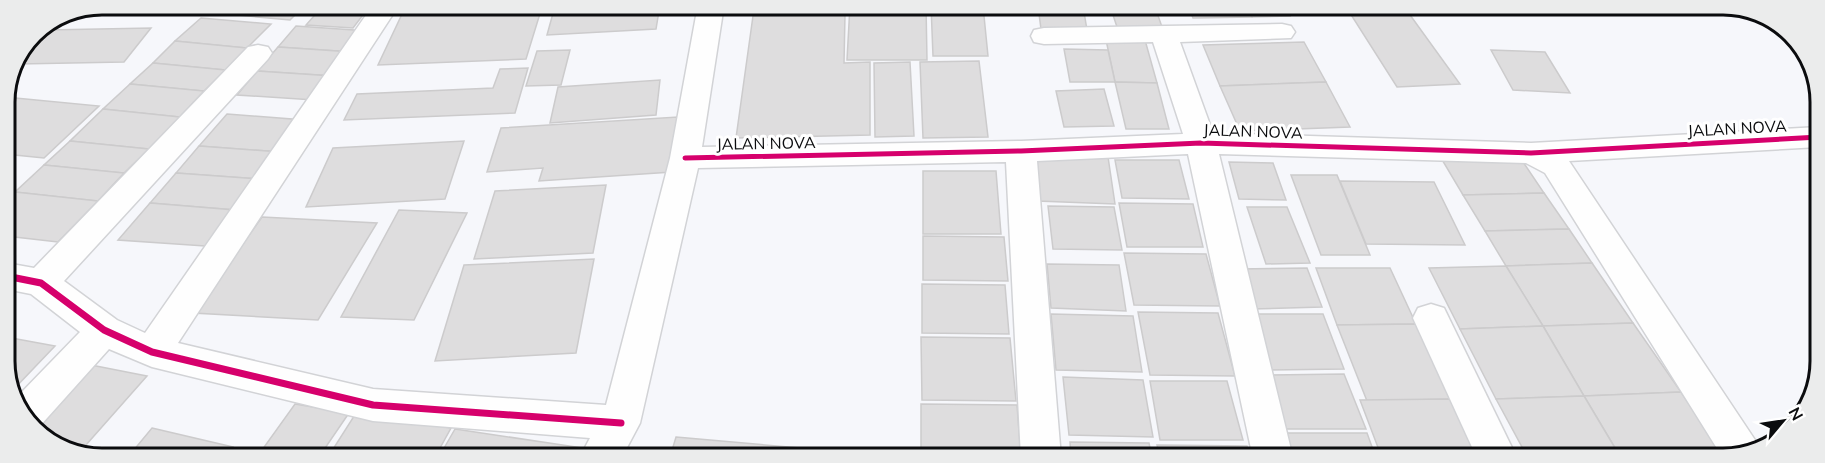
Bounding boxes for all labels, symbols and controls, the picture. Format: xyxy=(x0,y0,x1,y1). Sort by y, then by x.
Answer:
street label: JALAN NOVA xyxy=(1687,115,1787,141)
street label: JALAN NOVA xyxy=(1203,119,1303,143)
street label: JALAN NOVA xyxy=(716,132,816,154)
north arrow xyxy=(1753,391,1813,451)
text: N xyxy=(1784,404,1808,424)

